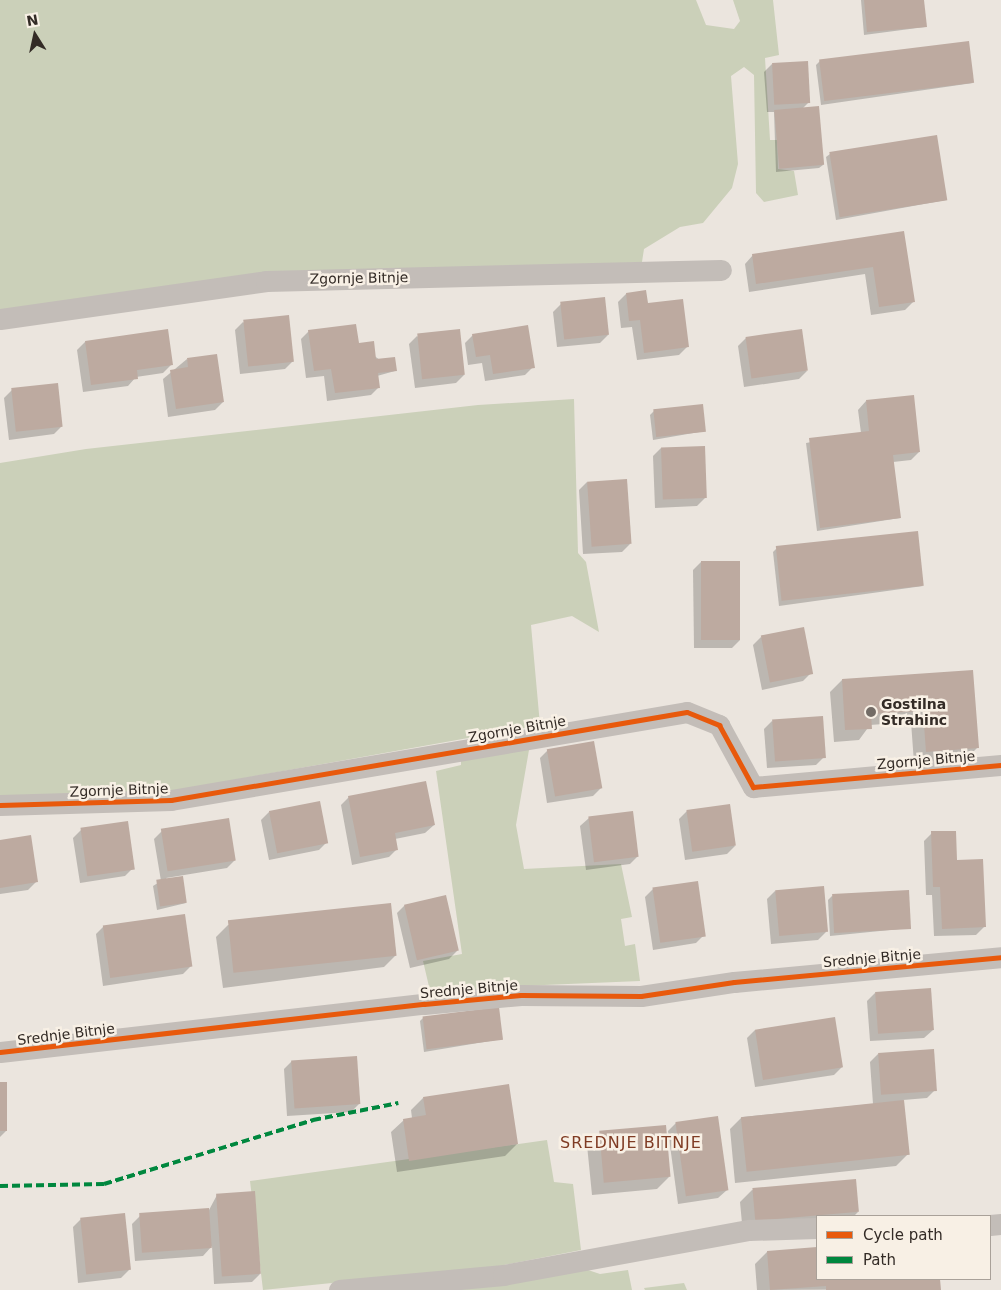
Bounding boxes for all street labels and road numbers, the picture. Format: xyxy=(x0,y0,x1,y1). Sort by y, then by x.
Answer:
street label: Zgornje Bitnje xyxy=(309,269,409,287)
street label: Zgornje Bitnje xyxy=(467,712,567,746)
street label: Zgornje Bitnje xyxy=(876,747,976,773)
street label: Zgornje Bitnje xyxy=(69,780,169,800)
street label: Srednje Bitnje xyxy=(822,945,922,971)
street label: Srednje Bitnje xyxy=(419,976,519,1002)
street label: Srednje Bitnje xyxy=(16,1020,116,1048)

